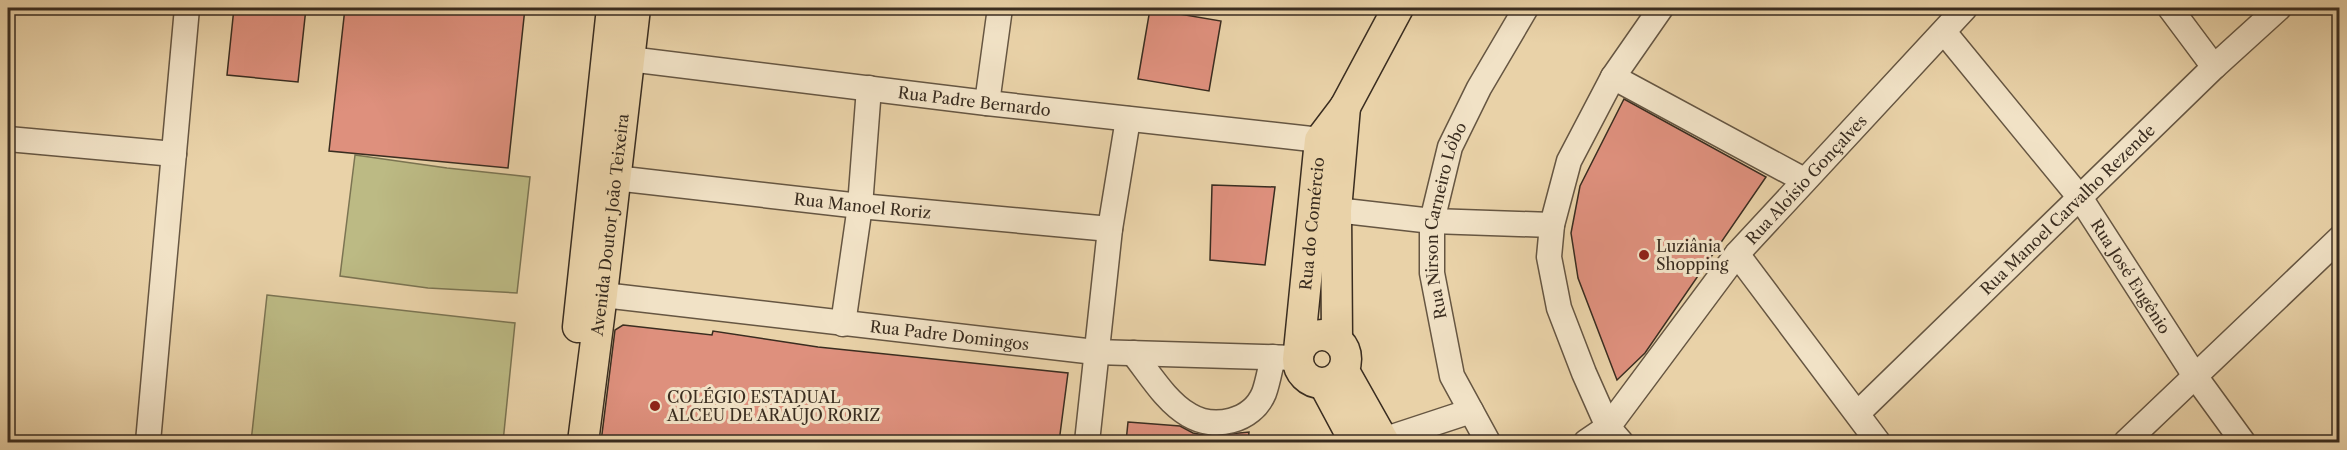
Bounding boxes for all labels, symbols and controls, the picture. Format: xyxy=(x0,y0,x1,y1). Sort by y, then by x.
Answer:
street label: Rua Padre Bernardo xyxy=(897,82,1052,120)
street label: Rua Aloísio Gonçalves xyxy=(1741,111,1871,248)
street label: Avenida Doutor João Teixeira xyxy=(587,112,633,338)
street label: Rua Nirson Carneiro Lôbo xyxy=(1422,119,1471,321)
street label: Rua Manoel Carvalho Rezende xyxy=(1976,120,2159,299)
street label: Rua do Comércio xyxy=(1295,156,1328,291)
street label: Rua Manoel Roriz xyxy=(793,189,932,222)
street label: Rua José Eugênio xyxy=(2087,215,2175,338)
place label: Luziânia Shopping xyxy=(1656,236,1729,274)
marker: Luziânia Shopping xyxy=(1637,248,1651,262)
street label: Rua Padre Domingos xyxy=(869,316,1030,354)
place label: COLÉGIO ESTADUAL ALCEU DE ARAÚJO RORIZ xyxy=(666,387,881,425)
marker: COLÉGIO ESTADUAL ALCEU DE ARAÚJO RORIZ xyxy=(648,399,662,413)

